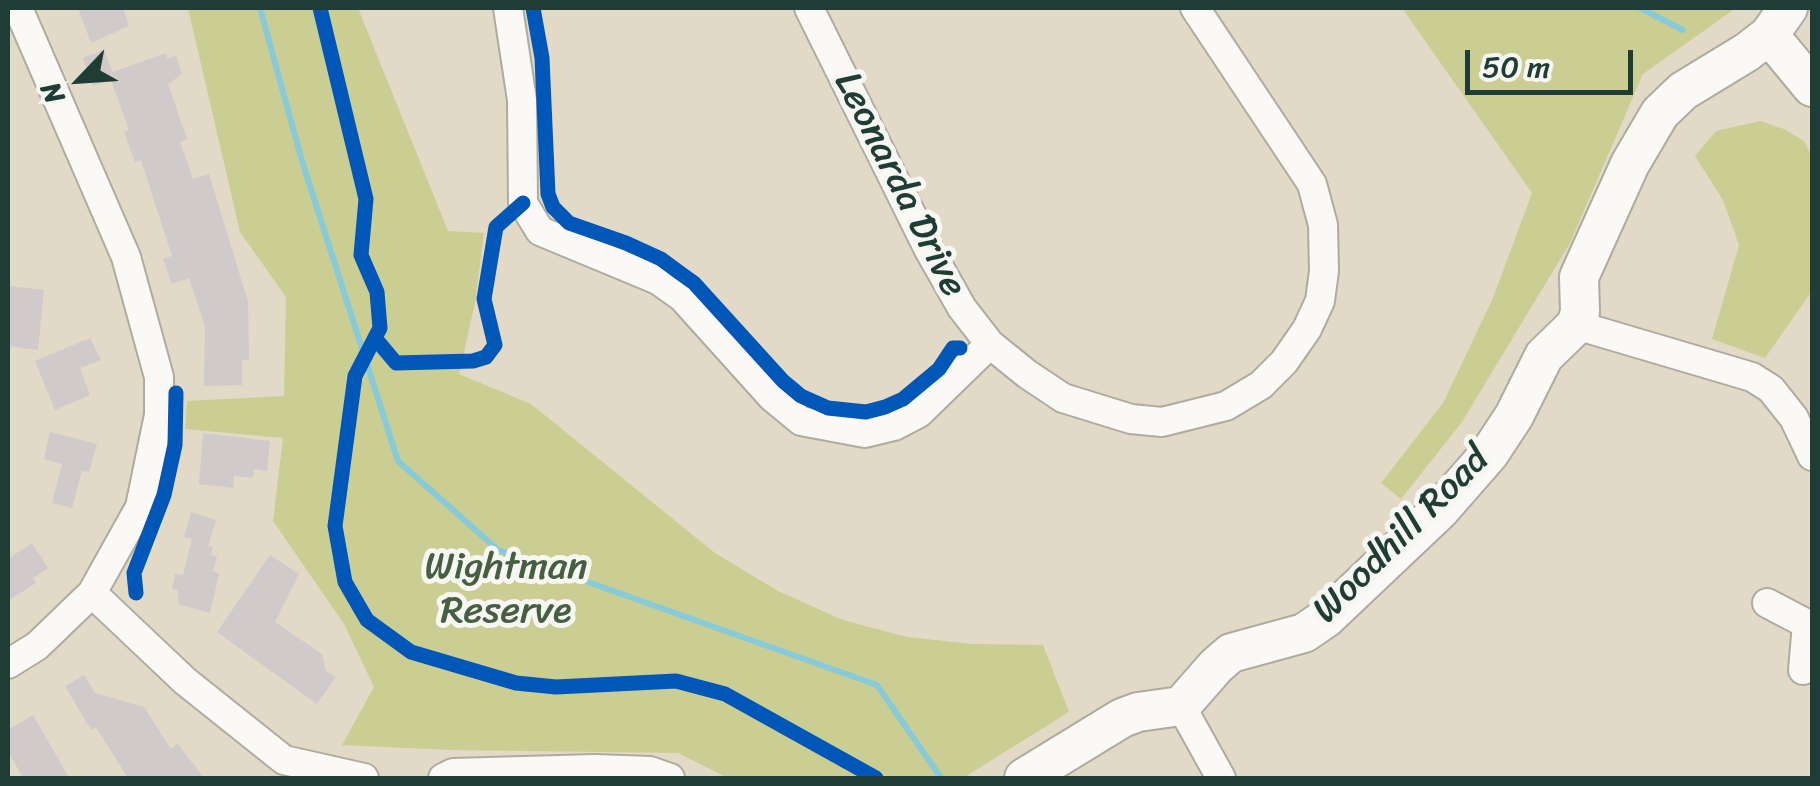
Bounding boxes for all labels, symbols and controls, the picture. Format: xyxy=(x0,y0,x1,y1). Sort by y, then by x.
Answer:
north arrow xyxy=(30,30,130,130)
scale bar xyxy=(1470,30,1638,92)
text: 50 m xyxy=(1482,40,1550,94)
street label: Leonarda Drive xyxy=(823,65,975,305)
text: N xyxy=(26,74,79,112)
street label: Woodhill Road xyxy=(1304,438,1500,634)
park label: Wightman Reserve xyxy=(425,545,587,634)

